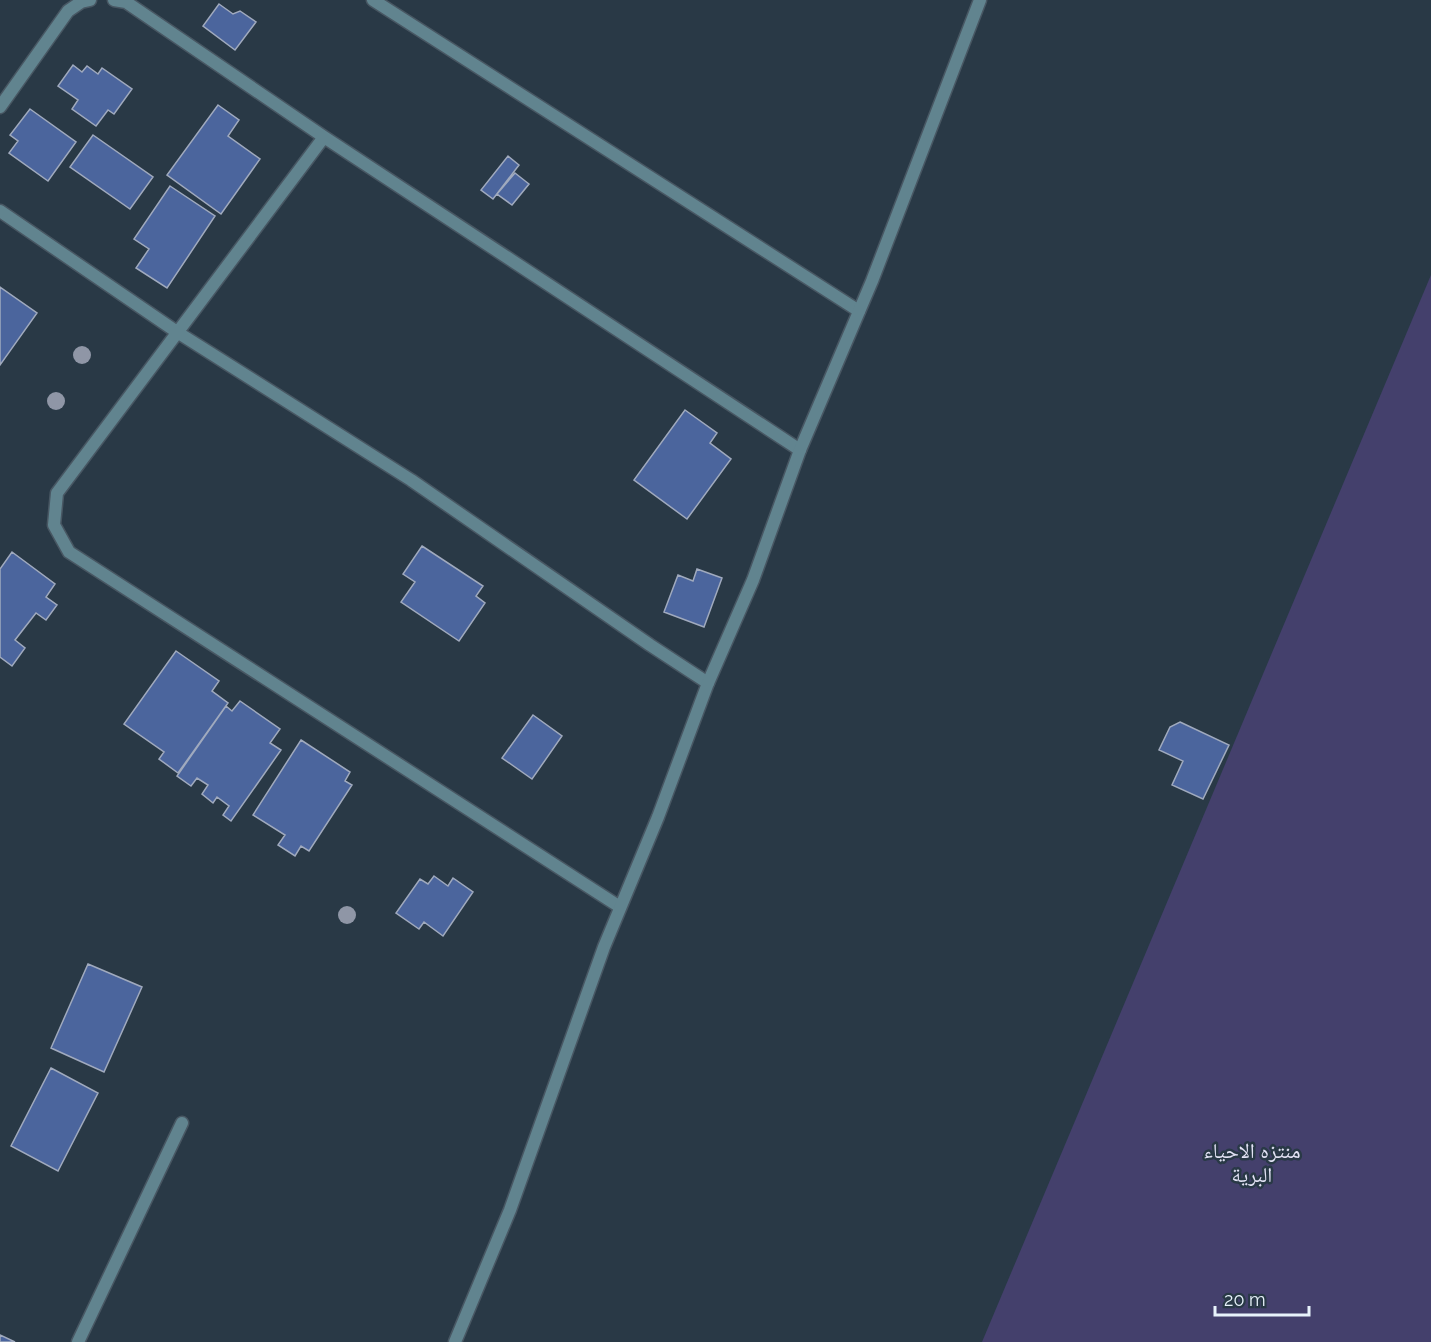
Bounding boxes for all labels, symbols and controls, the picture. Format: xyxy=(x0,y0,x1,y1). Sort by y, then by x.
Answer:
park label: منتزه الاحياء البرية xyxy=(1204,1138,1300,1187)
scale bar xyxy=(1215,1279,1310,1317)
text: 20 m xyxy=(1224,1289,1266,1310)

